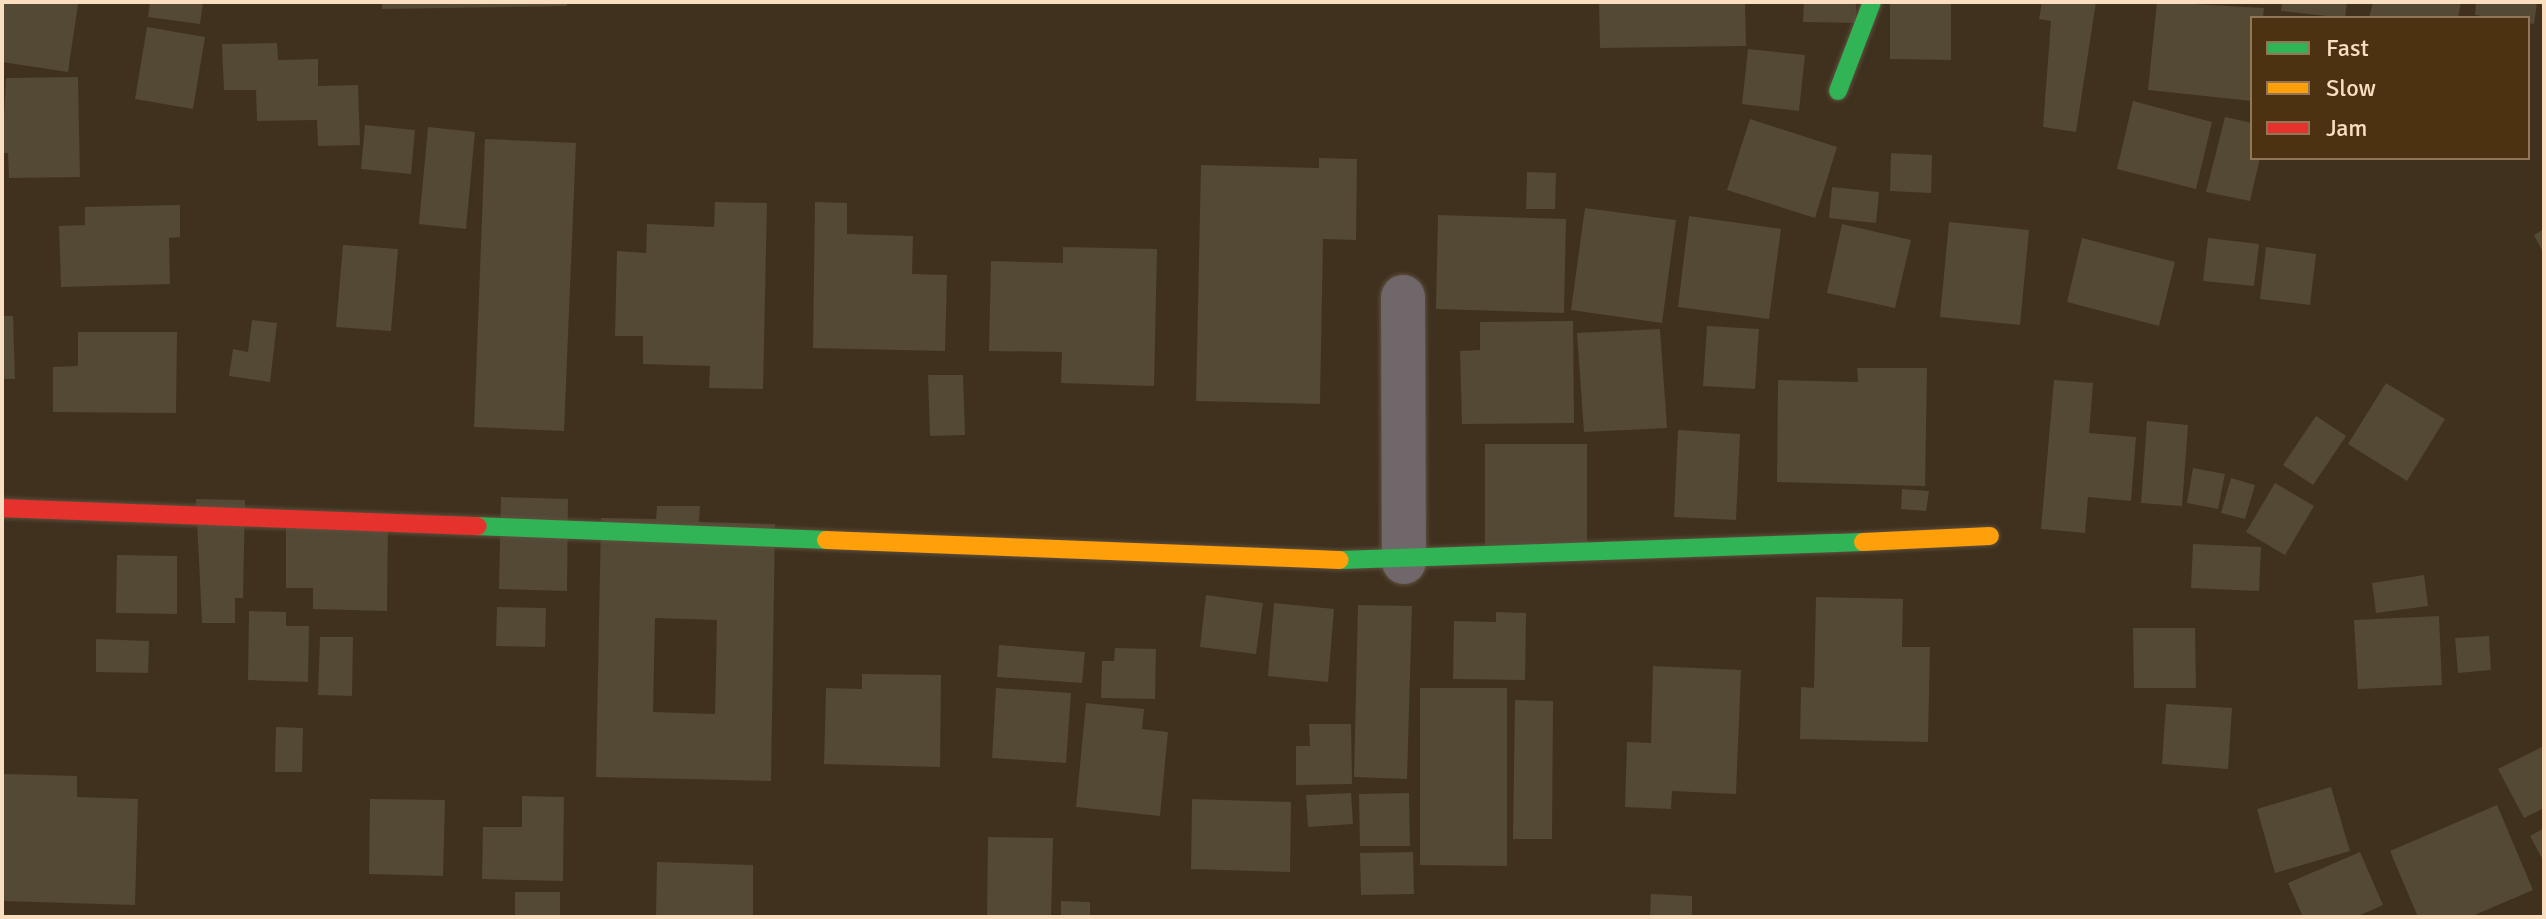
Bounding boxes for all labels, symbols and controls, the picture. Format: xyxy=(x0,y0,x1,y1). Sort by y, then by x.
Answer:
legend xyxy=(2250,16,2530,160)
text: Fast xyxy=(2326,33,2369,63)
text: Slow xyxy=(2326,73,2376,103)
text: Jam xyxy=(2326,113,2367,143)

